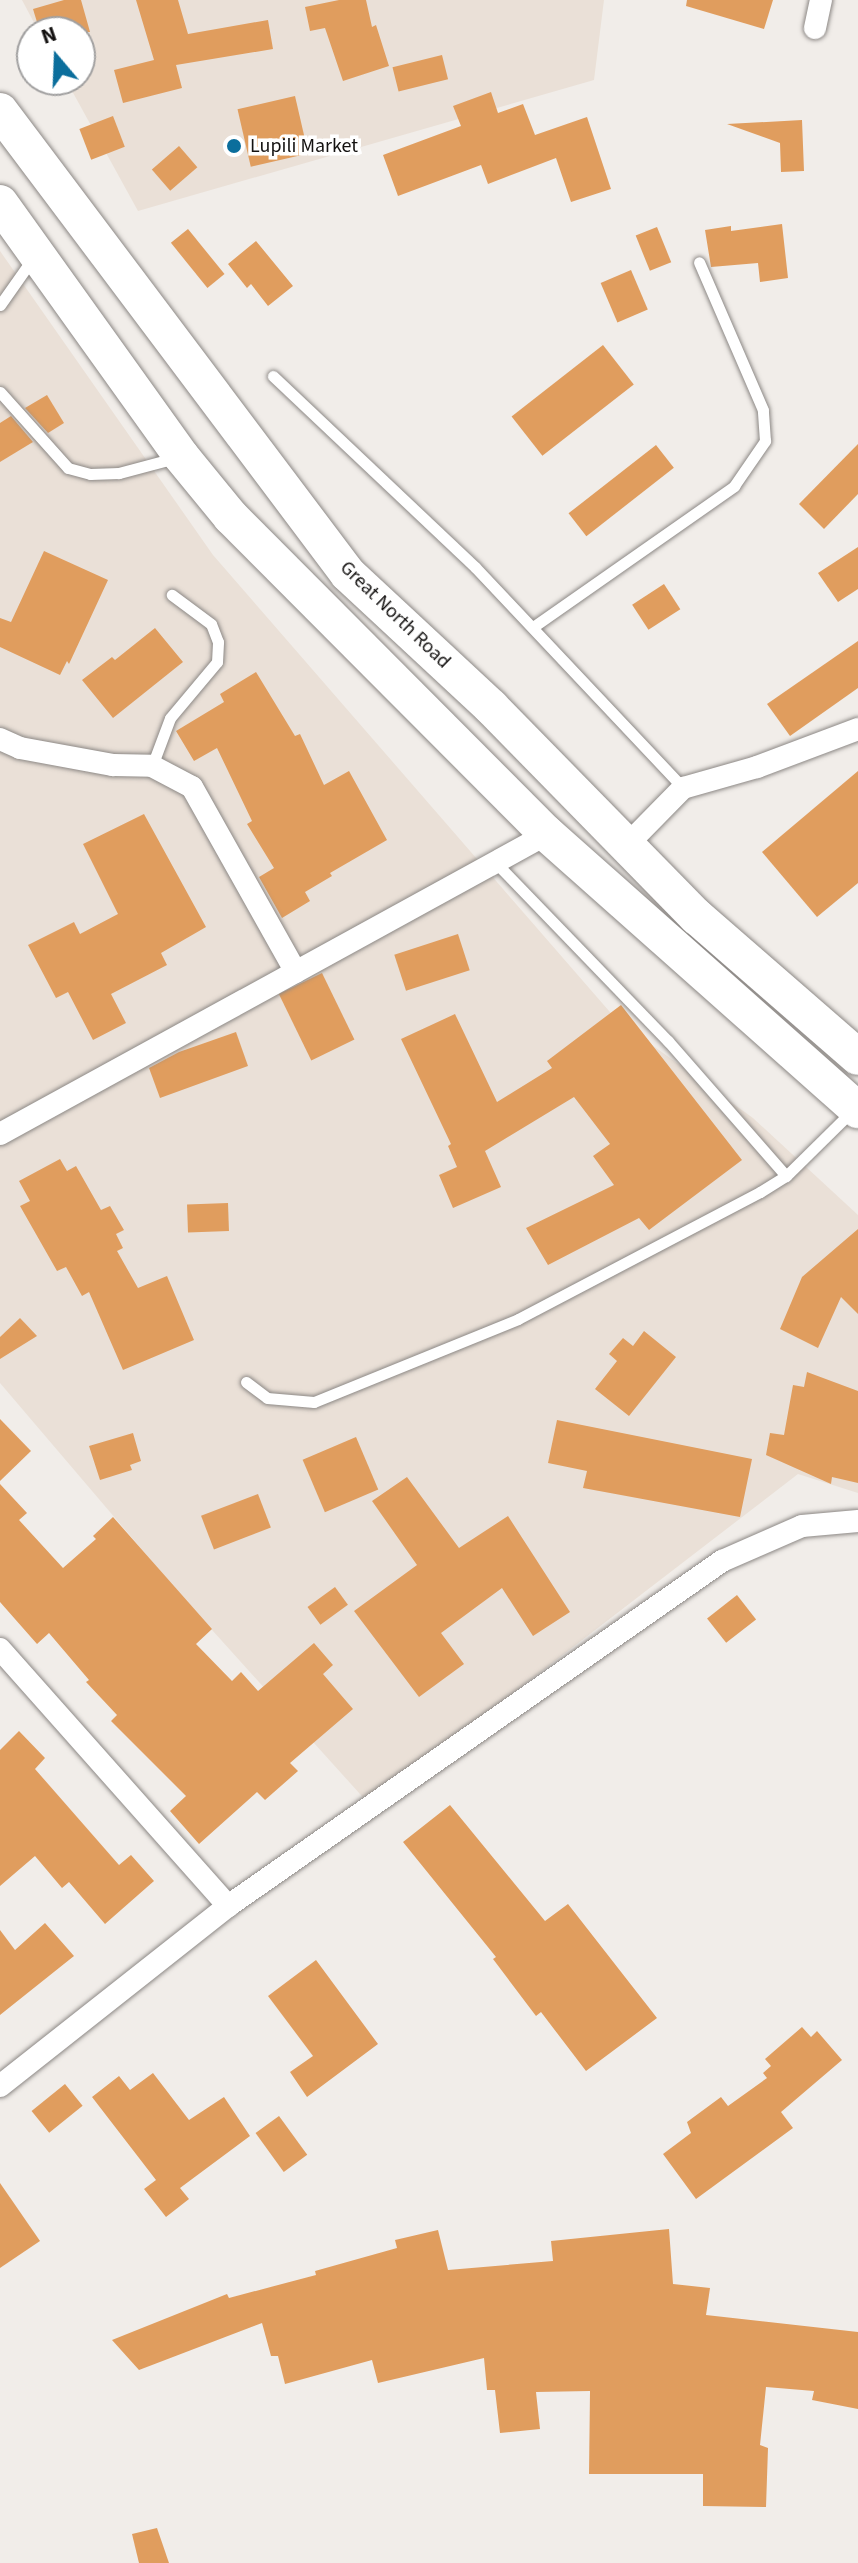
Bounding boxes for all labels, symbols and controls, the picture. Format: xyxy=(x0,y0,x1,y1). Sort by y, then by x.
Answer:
north arrow xyxy=(16,16,96,96)
text: N xyxy=(37,18,61,53)
place label: Lupili Market xyxy=(250,134,358,158)
marker: Lupili Market xyxy=(225,137,243,155)
street label: Great North Road xyxy=(335,556,455,674)

